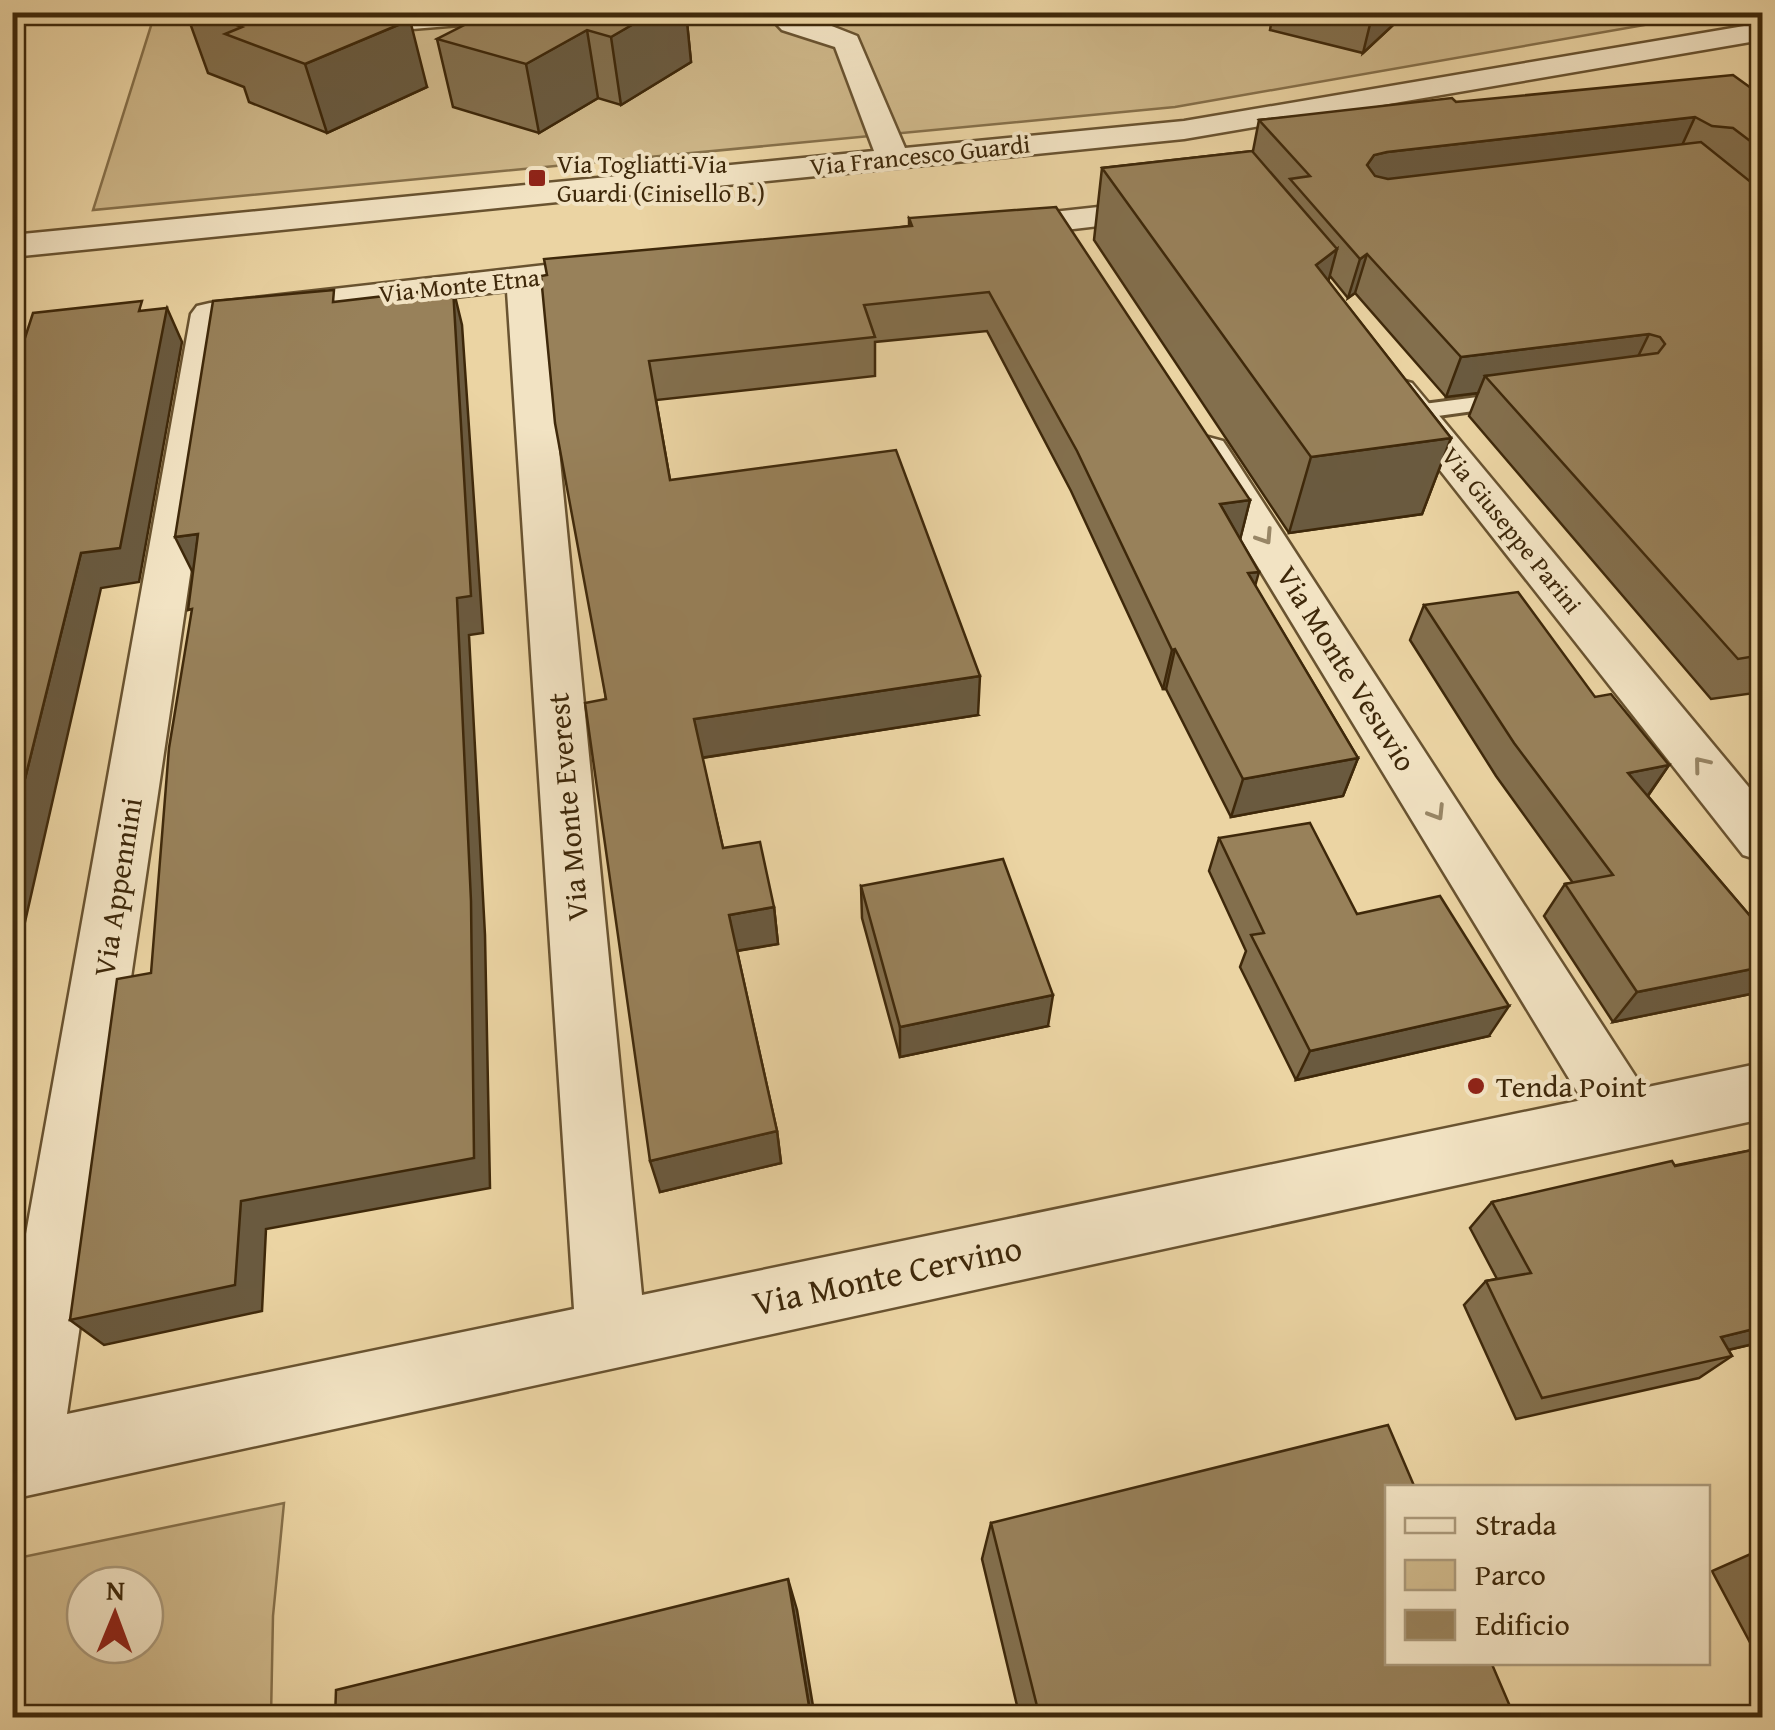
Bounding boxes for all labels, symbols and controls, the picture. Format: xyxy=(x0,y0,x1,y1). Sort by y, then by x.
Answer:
street label: Via Francesco Guardi xyxy=(808,126,1032,184)
place label: Via Togliatti Via Guardi (Cinisello B.) xyxy=(557,146,765,211)
marker: Via Togliatti Via Guardi (Cinisello B.) xyxy=(526,167,548,189)
street label: Via Monte Etna xyxy=(377,259,541,311)
street label: Via Giuseppe Parini xyxy=(1433,439,1591,621)
one-way arrow xyxy=(1253,527,1272,545)
street label: Via Monte Vesuvio xyxy=(1266,556,1428,780)
street label: Via Monte Everest xyxy=(535,691,599,923)
one-way arrow xyxy=(1695,757,1713,775)
street label: Via Appennini xyxy=(81,794,153,980)
one-way arrow xyxy=(1425,802,1444,820)
place label: Tenda Point xyxy=(1496,1064,1647,1108)
marker: Tenda Point xyxy=(1465,1075,1487,1097)
street label: Via Monte Cervino xyxy=(748,1222,1026,1328)
legend xyxy=(1385,1485,1710,1665)
text: Strada xyxy=(1475,1502,1557,1546)
text: Parco xyxy=(1475,1552,1546,1596)
north arrow xyxy=(65,1565,165,1665)
text: N xyxy=(106,1569,125,1610)
text: Edificio xyxy=(1475,1602,1570,1646)

